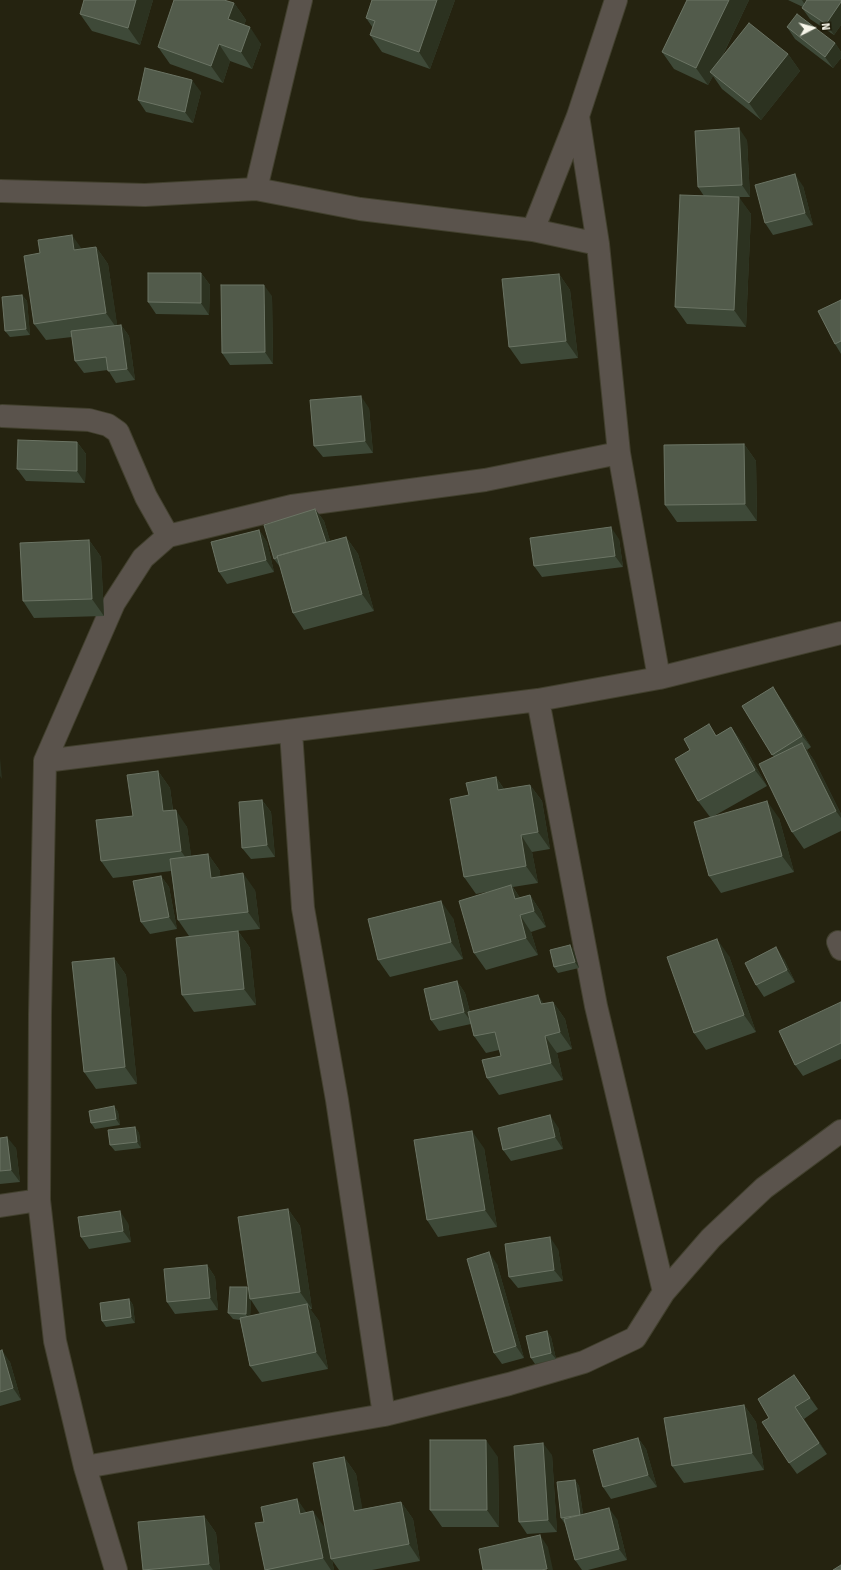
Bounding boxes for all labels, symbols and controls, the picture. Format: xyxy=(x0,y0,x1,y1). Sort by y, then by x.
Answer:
north arrow xyxy=(793,8,833,48)
text: N xyxy=(819,22,832,31)

